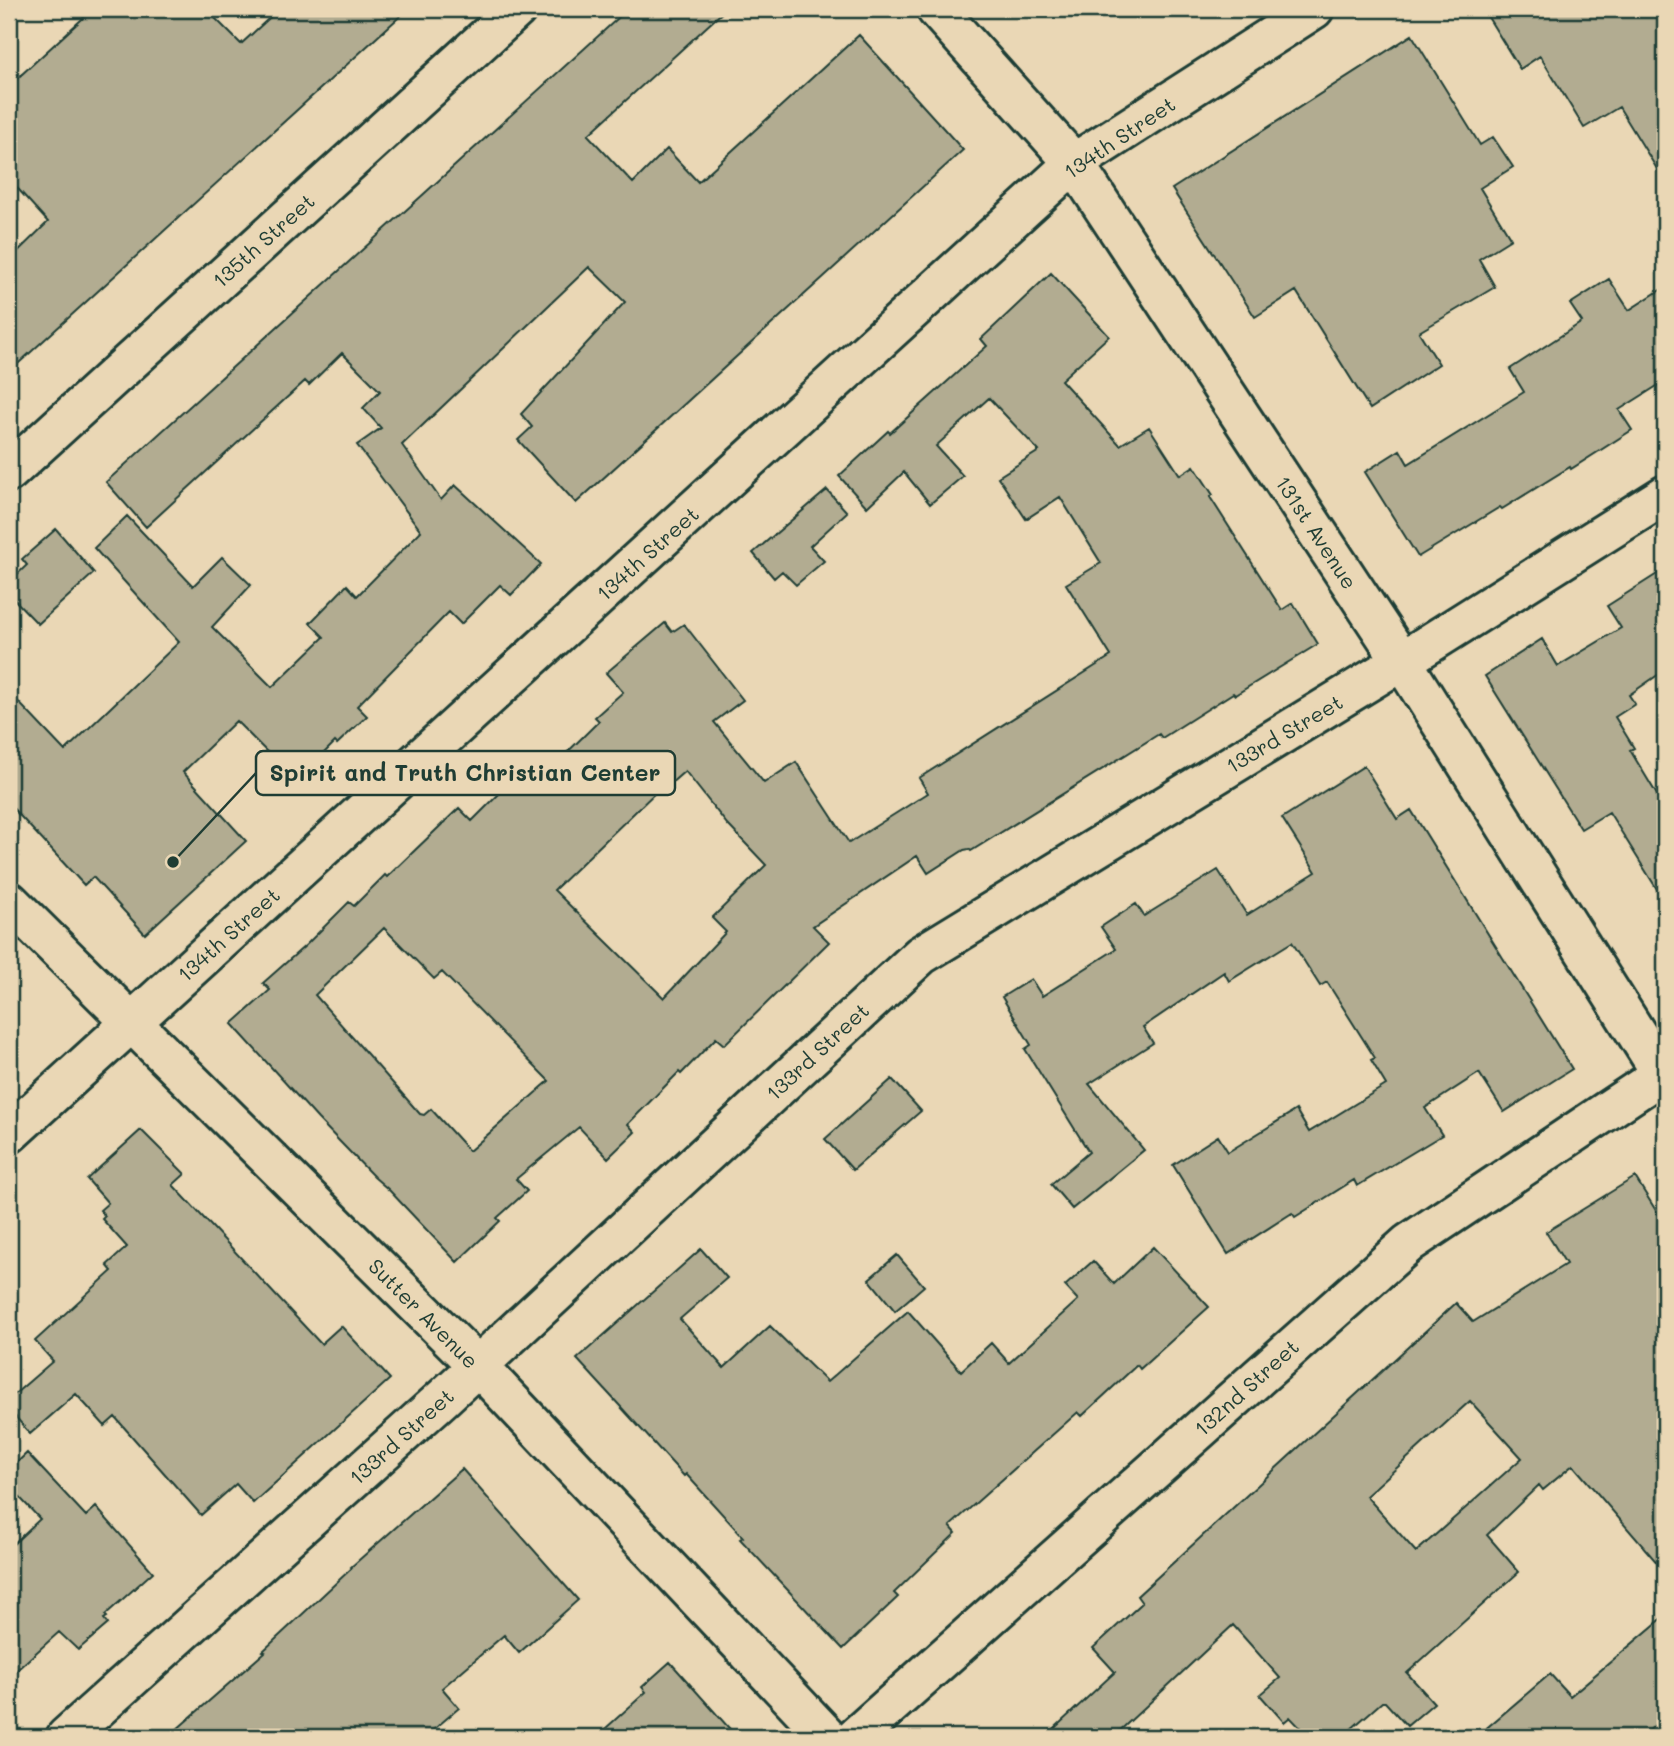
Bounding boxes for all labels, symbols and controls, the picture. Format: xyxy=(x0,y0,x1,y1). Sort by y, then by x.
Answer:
street label: 134th Street xyxy=(1058,90,1180,184)
street label: 135th Street xyxy=(206,187,320,293)
street label: 131st Avenue xyxy=(1270,470,1364,594)
street label: 134th Street xyxy=(590,500,704,606)
street label: 133rd Street xyxy=(1221,688,1347,778)
callout: Spirit and Truth Christian Center xyxy=(256,751,675,795)
text: Spirit and Truth Christian Center xyxy=(270,757,660,787)
street label: 134th Street xyxy=(171,881,285,987)
street label: 133rd Street xyxy=(760,996,874,1106)
street label: Sutter Avenue xyxy=(363,1252,485,1374)
street label: 132nd Street xyxy=(1188,1333,1304,1441)
street label: 133rd Street xyxy=(343,1382,459,1490)

